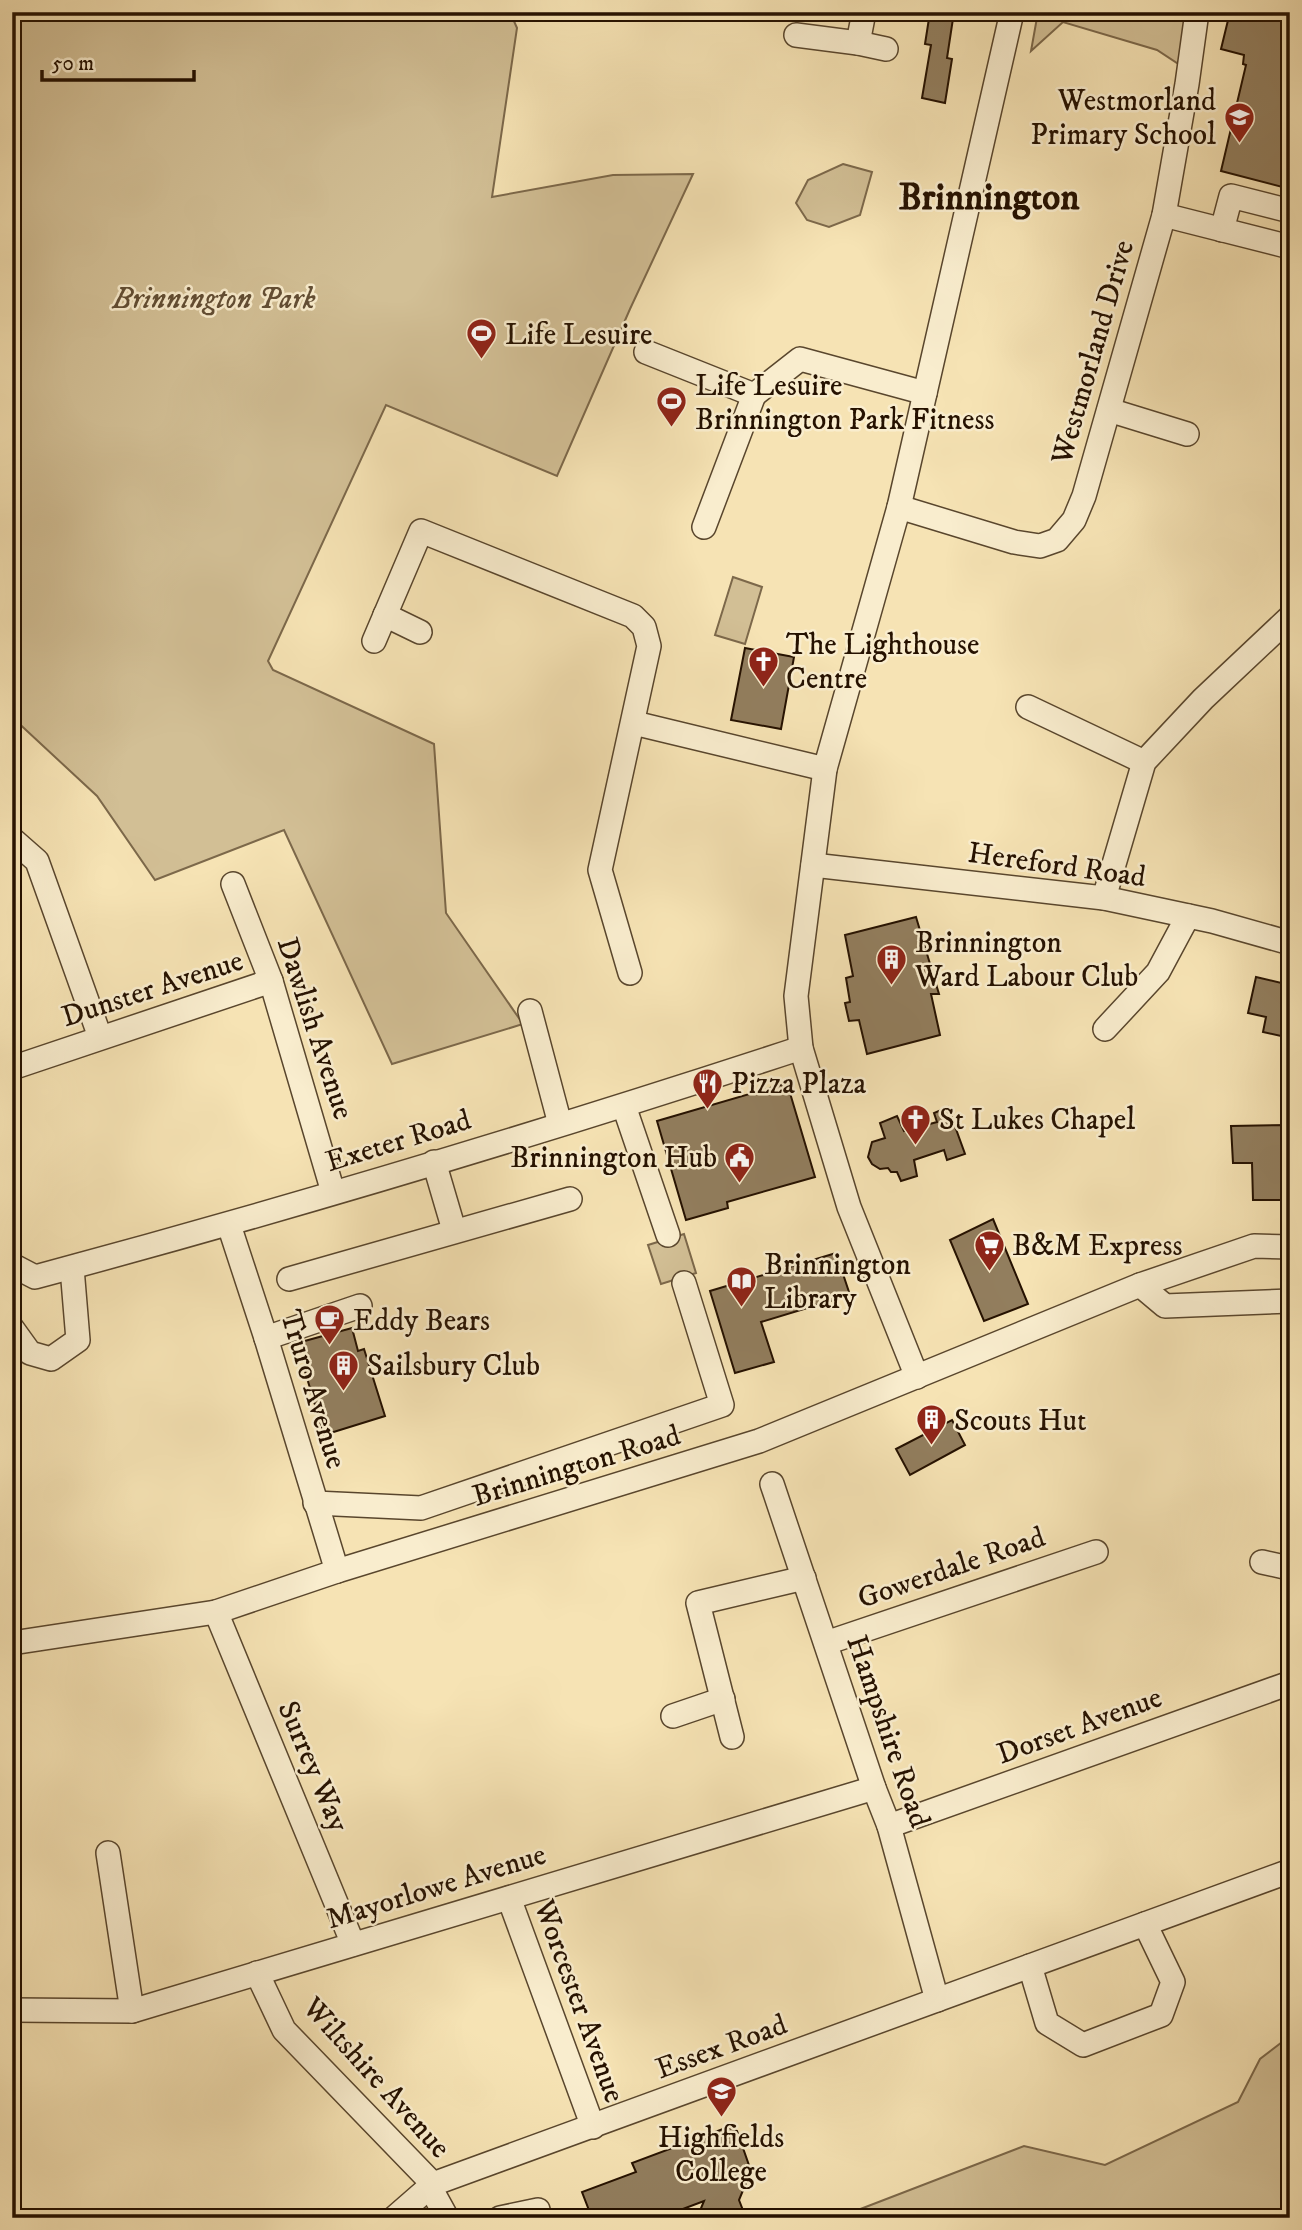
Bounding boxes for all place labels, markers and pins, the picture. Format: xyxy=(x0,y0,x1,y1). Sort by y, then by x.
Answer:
place label: Westmorland Primary School xyxy=(1030,83,1216,154)
school or university icon: Westmorland Primary School xyxy=(1222,100,1256,144)
sports icon: Life Lesuire xyxy=(465,317,499,361)
place label: Life Lesuire xyxy=(505,317,653,354)
place label: Life Lesuire Brinnington Park Fitness xyxy=(695,368,995,439)
sports icon: Life Lesuire Brinnington Park Fitness xyxy=(655,385,689,429)
place label: The Lighthouse Centre xyxy=(786,627,980,698)
church icon: The Lighthouse Centre xyxy=(746,644,780,688)
place label: Brinnington Ward Labour Club xyxy=(914,925,1138,996)
building icon: Brinnington Ward Labour Club xyxy=(875,942,909,986)
restaurant icon: Pizza Plaza xyxy=(691,1066,725,1110)
place label: Pizza Plaza xyxy=(731,1066,866,1103)
church icon: St Lukes Chapel xyxy=(899,1102,933,1146)
place label: St Lukes Chapel xyxy=(939,1102,1135,1139)
place label: Brinnington Hub xyxy=(510,1140,717,1177)
public building icon: Brinnington Hub xyxy=(723,1140,757,1184)
supermarket icon: B&M Express xyxy=(972,1228,1006,1272)
place label: B&M Express xyxy=(1012,1228,1182,1265)
place label: Brinnington Library xyxy=(764,1247,911,1318)
library icon: Brinnington Library xyxy=(724,1264,758,1308)
cafe icon: Eddy Bears xyxy=(313,1303,347,1347)
place label: Eddy Bears xyxy=(353,1303,490,1340)
building icon: Sailsbury Club xyxy=(327,1348,361,1392)
place label: Sailsbury Club xyxy=(367,1348,540,1385)
building icon: Scouts Hut xyxy=(914,1403,948,1447)
place label: Scouts Hut xyxy=(954,1403,1087,1440)
school or university icon: Highfields College xyxy=(704,2074,738,2118)
place label: Highfields College xyxy=(658,2120,784,2191)

